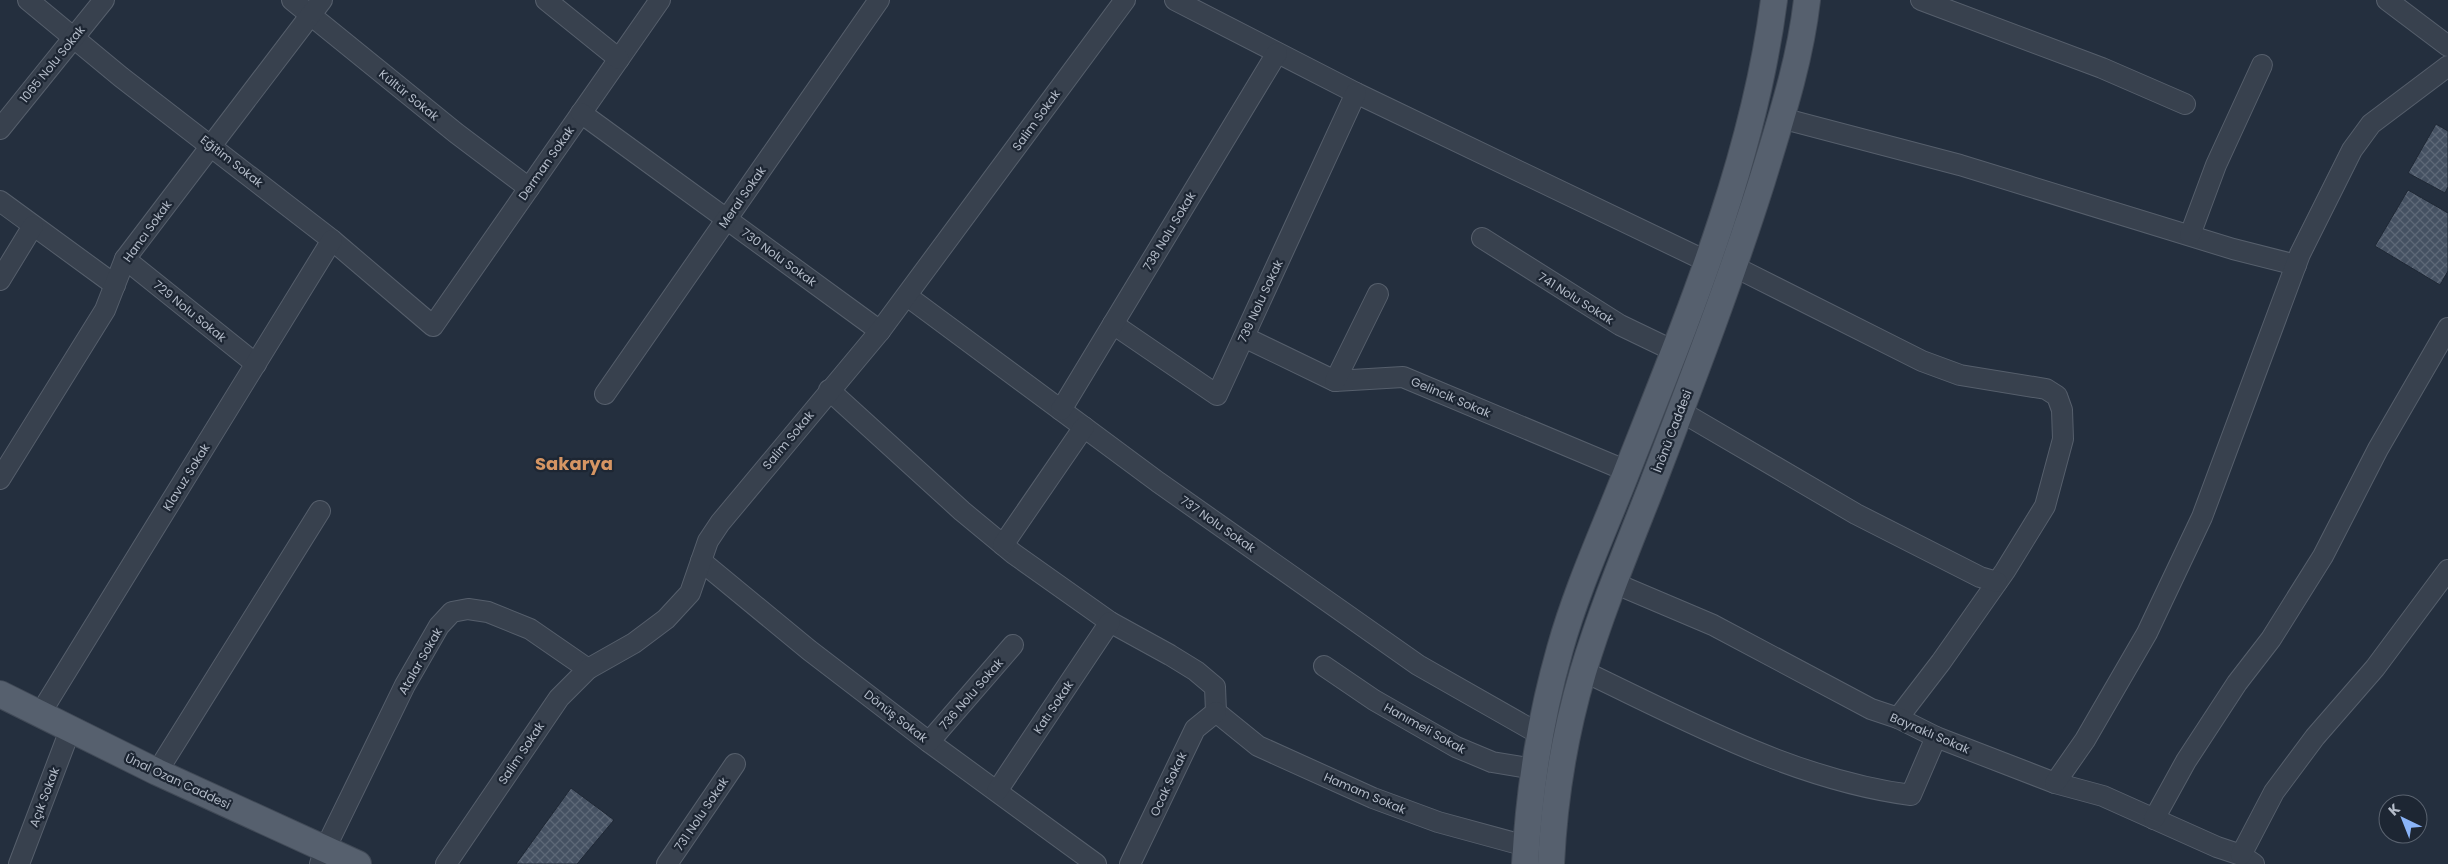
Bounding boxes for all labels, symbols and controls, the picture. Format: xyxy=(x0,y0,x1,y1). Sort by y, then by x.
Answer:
street label: 1065 Nolu Sokak xyxy=(16,21,89,106)
street label: Kültür Sokak xyxy=(375,66,443,125)
street label: Salim Sokak xyxy=(1008,85,1064,154)
street label: Derman Sokak xyxy=(514,122,578,203)
street label: Eğitim Sokak xyxy=(197,131,268,191)
street label: Meral Sokak xyxy=(714,162,770,231)
street label: 738 Nolu Sokak xyxy=(1139,188,1200,274)
street label: Hancı Sokak xyxy=(119,196,176,265)
street label: 730 Nolu Sokak xyxy=(738,224,821,291)
street label: 739 Nolu Sokak xyxy=(1233,256,1287,345)
street label: 741 Nolu Sokak xyxy=(1535,268,1618,329)
street label: 729 Nolu Sokak xyxy=(150,276,231,346)
street label: Gelincik Sokak xyxy=(1408,373,1494,422)
street label: İnönü Caddesi xyxy=(1648,387,1696,475)
street label: Salim Sokak xyxy=(758,406,818,473)
street label: Klavuz Sokak xyxy=(159,439,214,514)
district label: Sakarya xyxy=(535,451,613,476)
street label: 737 Nolu Sokak xyxy=(1177,492,1260,557)
street label: Atalar Sokak xyxy=(394,624,446,698)
street label: 736 Nolu Sokak xyxy=(935,654,1007,733)
street label: Katı Sokak xyxy=(1029,676,1078,737)
street label: Dönüş Sokak xyxy=(861,686,932,747)
street label: Hanımeli Sokak xyxy=(1381,698,1470,758)
street label: Bayraklı Sokak xyxy=(1887,709,1973,758)
street label: Salim Sokak xyxy=(494,718,549,788)
street label: Ocak Sokak xyxy=(1146,748,1191,819)
street label: Ünal Ozan Caddesi xyxy=(123,749,233,813)
street label: Açık Sokak xyxy=(25,764,64,829)
street label: Hamam Sokak xyxy=(1321,768,1409,818)
street label: 731 Nolu Sokak xyxy=(670,773,732,854)
north arrow xyxy=(2378,794,2428,844)
text: K xyxy=(2384,799,2405,820)

